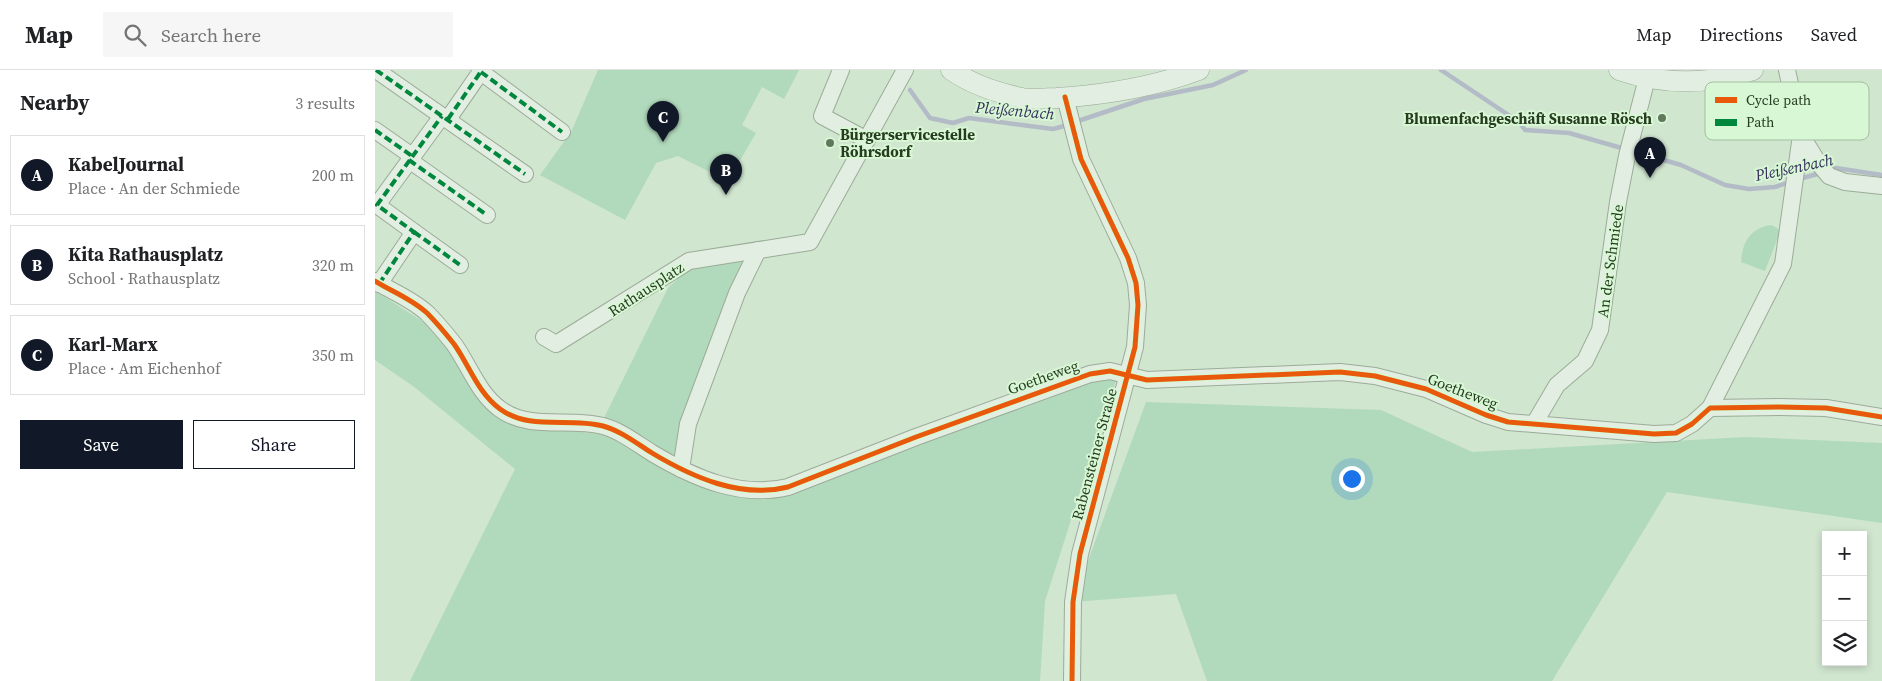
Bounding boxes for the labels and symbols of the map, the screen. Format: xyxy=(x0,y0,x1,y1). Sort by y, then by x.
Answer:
legend xyxy=(1705,82,1869,140)
text: Cycle path xyxy=(1746,90,1811,110)
water label: Pleißenbach xyxy=(974,95,1056,124)
pin: C xyxy=(647,101,679,142)
place label: Blumenfachgeschäft Susanne Rösch xyxy=(1404,108,1652,129)
marker: Blumenfachgeschäft Susanne Rösch xyxy=(1656,112,1668,124)
text: Path xyxy=(1746,112,1774,132)
place label: Bürgerservicestelle Röhrsdorf xyxy=(840,124,975,162)
marker: Bürgerservicestelle Röhrsdorf xyxy=(824,137,836,149)
pin: A xyxy=(1634,137,1666,178)
water label: Pleißenbach xyxy=(1752,148,1835,186)
pin: B xyxy=(710,154,742,195)
street label: An der Schmiede xyxy=(1592,203,1628,319)
street label: Rathausplatz xyxy=(604,257,688,321)
street label: Goetheweg xyxy=(1005,354,1082,400)
street label: Goetheweg xyxy=(1425,368,1502,414)
street label: Rabensteiner Straße xyxy=(1066,385,1122,522)
your location xyxy=(1339,466,1365,492)

